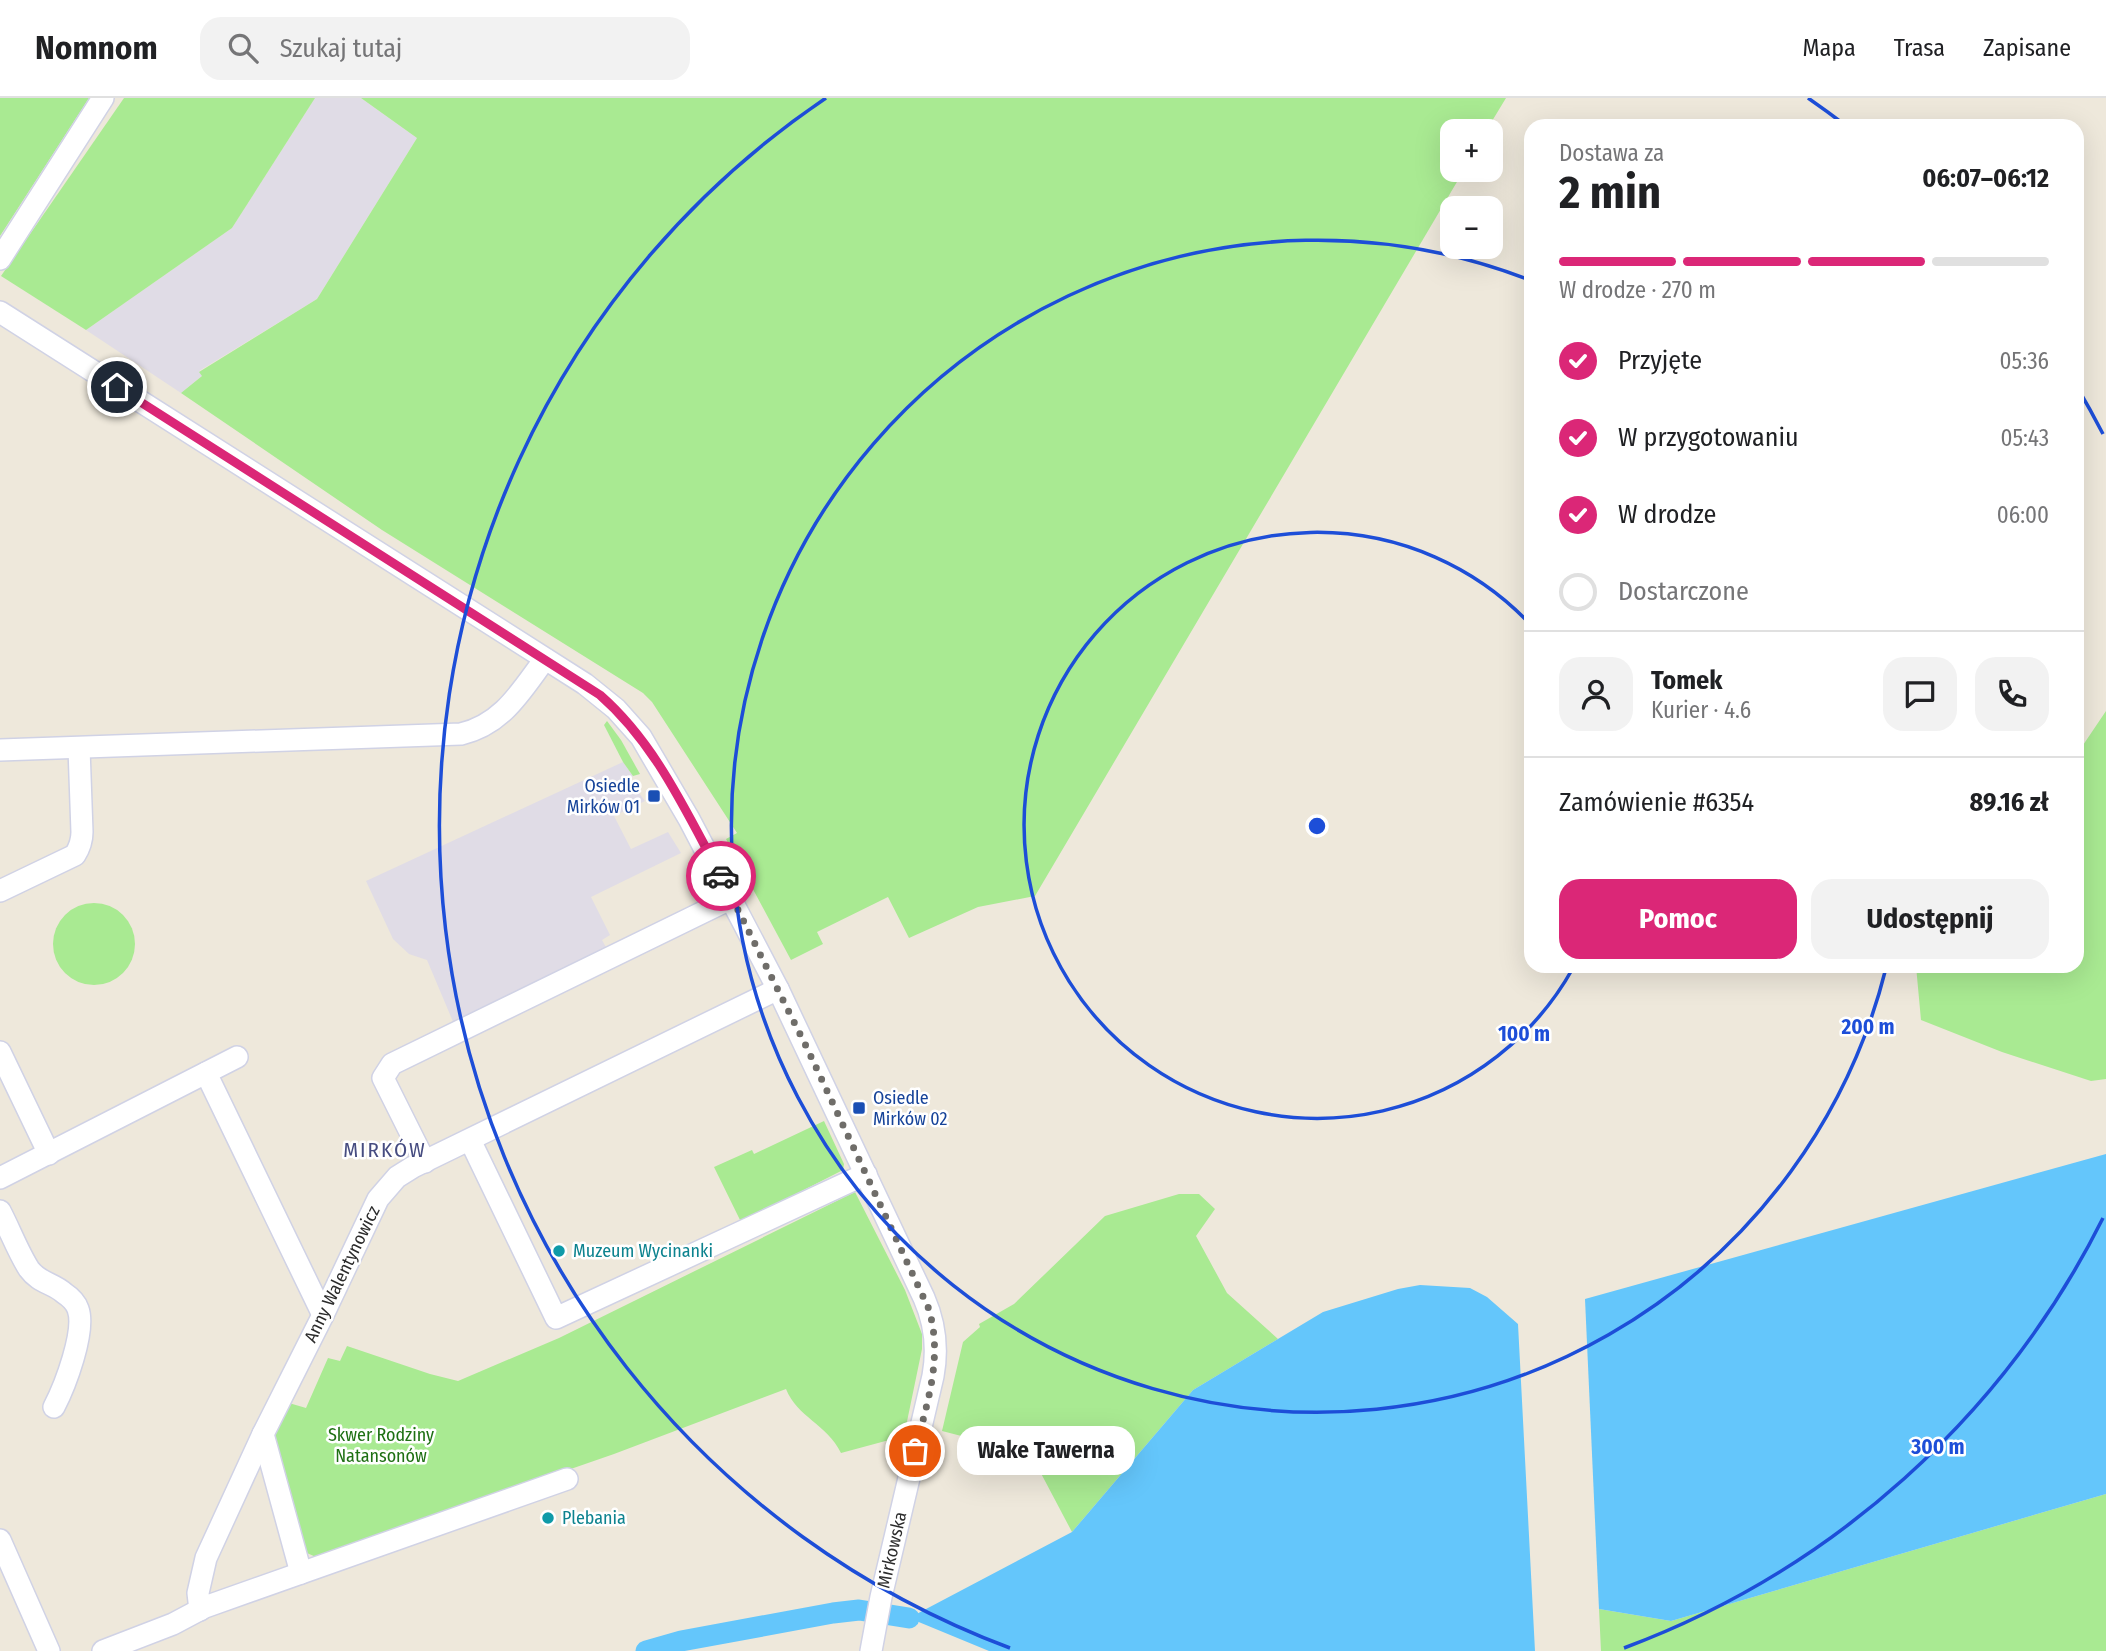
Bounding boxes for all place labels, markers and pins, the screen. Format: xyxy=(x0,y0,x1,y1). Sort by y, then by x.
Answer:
pin xyxy=(87,357,147,417)
place label: Osiedle Mirków 01 xyxy=(567,775,640,818)
marker: Osiedle Mirków 01 xyxy=(646,788,662,804)
centre of rings xyxy=(1305,814,1329,838)
place label: Osiedle Mirków 02 xyxy=(873,1087,948,1130)
marker: Osiedle Mirków 02 xyxy=(851,1100,867,1116)
place label: Muzeum Wycinanki xyxy=(573,1240,713,1262)
marker: Muzeum Wycinanki xyxy=(551,1243,567,1259)
pin xyxy=(885,1421,945,1481)
callout: Wake Tawerna xyxy=(957,1426,1136,1476)
place label: Plebania xyxy=(562,1507,626,1529)
marker: Plebania xyxy=(540,1510,556,1526)

